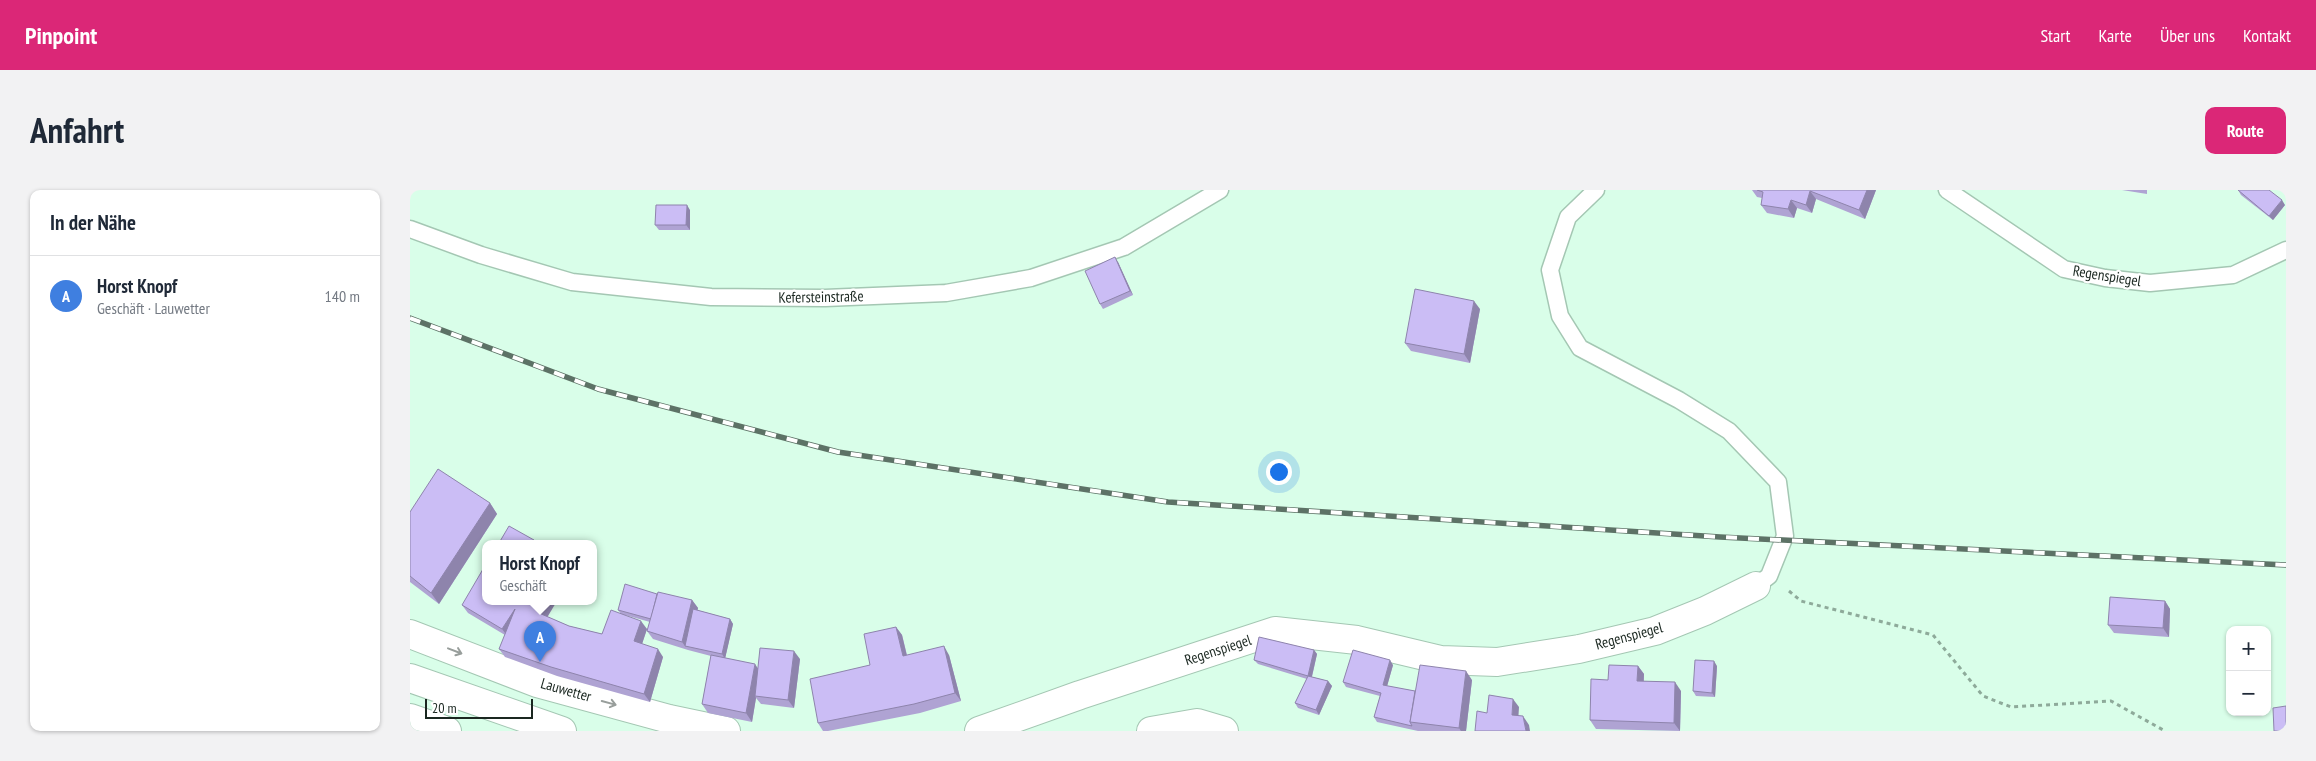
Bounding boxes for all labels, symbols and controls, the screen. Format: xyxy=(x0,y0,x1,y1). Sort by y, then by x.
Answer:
text: Pinpoint xyxy=(25,20,97,51)
text: Start xyxy=(2040,24,2071,47)
text: Karte xyxy=(2099,24,2132,47)
text: Über uns xyxy=(2160,24,2215,47)
text: Kontakt xyxy=(2243,24,2291,47)
text: Anfahrt xyxy=(30,107,124,153)
button: Route xyxy=(2205,107,2286,154)
text: In der Nähe xyxy=(50,209,136,236)
street label: Regenspiegel xyxy=(2071,261,2143,290)
text: Horst Knopf xyxy=(97,274,177,298)
text: A xyxy=(62,286,70,306)
text: 140 m xyxy=(325,286,360,306)
street label: Kefersteinstraße xyxy=(778,286,864,307)
text: Geschäft · Lauwetter xyxy=(97,298,210,318)
your location xyxy=(1266,459,1292,485)
popup xyxy=(482,540,597,605)
text: Horst Knopf xyxy=(499,551,580,575)
text: Geschäft xyxy=(499,575,547,595)
street label: Regenspiegel xyxy=(1593,617,1665,654)
pin: A xyxy=(524,621,556,662)
map controls xyxy=(2226,626,2271,716)
button: + xyxy=(2226,626,2271,671)
street label: Regenspiegel xyxy=(1182,630,1254,669)
one-way arrow xyxy=(447,647,463,656)
button: − xyxy=(2226,671,2271,716)
street label: Lauwetter xyxy=(539,673,595,706)
scale bar xyxy=(425,696,532,719)
one-way arrow xyxy=(601,698,617,708)
text: 20 m xyxy=(432,699,457,717)

